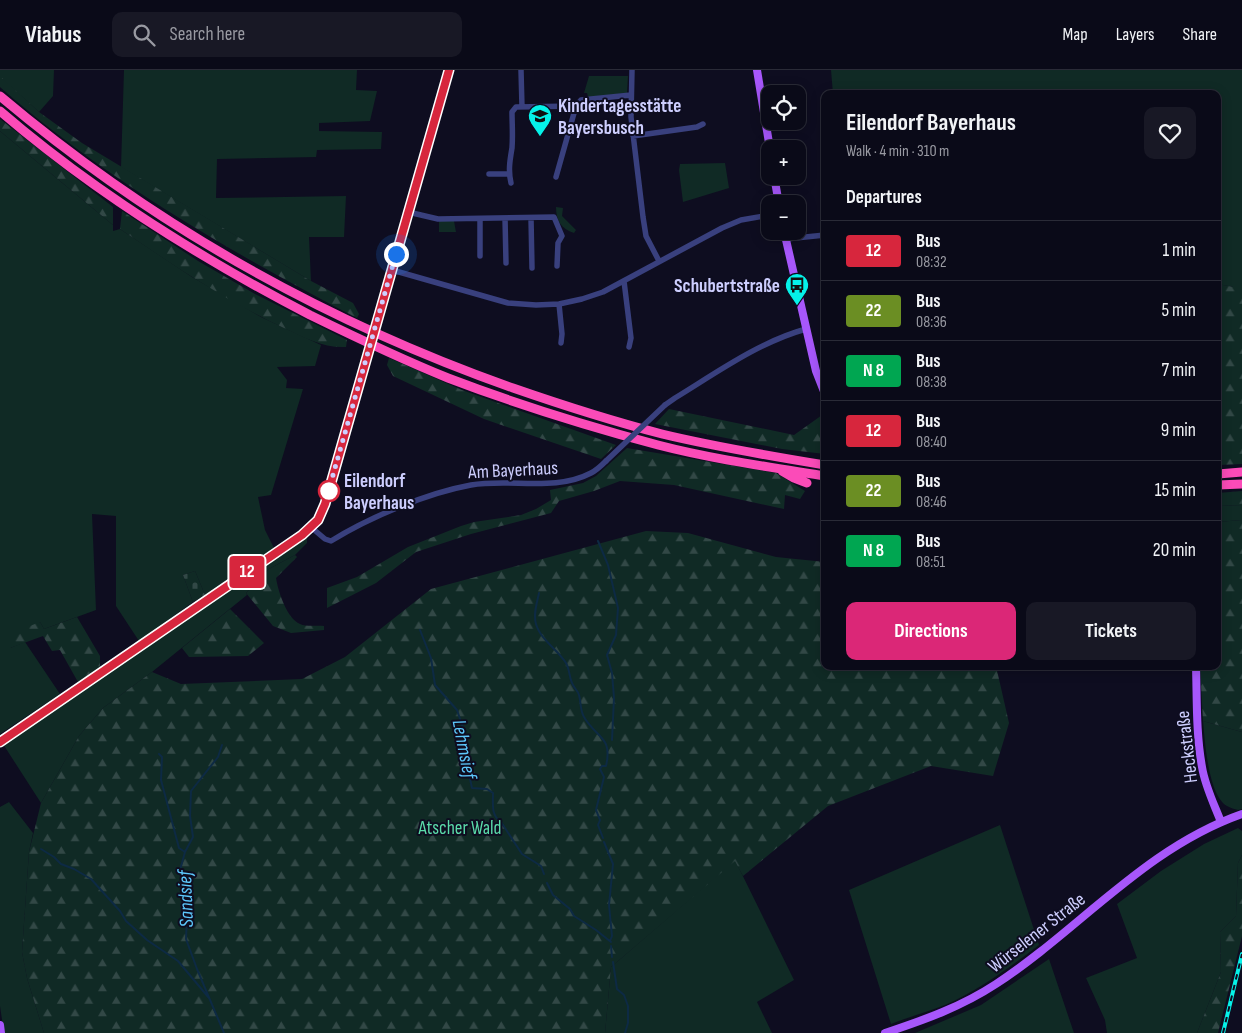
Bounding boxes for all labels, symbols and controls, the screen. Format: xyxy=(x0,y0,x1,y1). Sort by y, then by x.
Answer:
search box xyxy=(112,12,462,57)
text: Viabus xyxy=(25,20,82,49)
icon: search xyxy=(130,21,158,49)
text: Search here xyxy=(170,23,245,46)
text: Map xyxy=(1063,24,1088,45)
text: Layers xyxy=(1116,24,1155,45)
text: Share xyxy=(1183,24,1217,45)
map controls xyxy=(761,85,806,240)
button: locate xyxy=(761,85,806,130)
place label: Kindertagesstätte Bayersbusch xyxy=(558,95,681,140)
school or university icon: Kindertagesstätte Bayersbusch xyxy=(527,103,553,137)
button: heart xyxy=(1144,107,1196,159)
text: Eilendorf Bayerhaus xyxy=(846,108,1016,137)
button: + xyxy=(761,140,806,185)
text: Walk · 4 min · 310 m xyxy=(846,142,949,161)
text: Departures xyxy=(846,186,922,209)
button: − xyxy=(761,195,806,240)
text: Bus xyxy=(916,230,941,253)
text: 1 min xyxy=(1162,239,1196,262)
text: 12 xyxy=(866,240,881,261)
your location xyxy=(384,242,409,267)
text: 08:32 xyxy=(916,253,946,272)
bus stop icon: Schubertstraße xyxy=(784,272,810,306)
place label: Schubertstraße xyxy=(674,275,780,298)
text: Bus xyxy=(916,290,941,313)
text: 5 min xyxy=(1161,299,1196,322)
text: 22 xyxy=(866,300,881,321)
text: 08:36 xyxy=(916,313,947,332)
text: Bus xyxy=(916,350,941,373)
text: 7 min xyxy=(1162,359,1196,382)
text: N 8 xyxy=(863,360,884,381)
text: 08:38 xyxy=(916,373,947,392)
text: Bus xyxy=(916,410,941,433)
text: 9 min xyxy=(1161,419,1196,442)
text: 12 xyxy=(866,420,881,441)
text: 08:40 xyxy=(916,433,947,452)
street label: Am Bayerhaus xyxy=(467,457,559,484)
place label: Eilendorf Bayerhaus xyxy=(344,470,414,515)
text: Bus xyxy=(916,470,941,493)
text: 15 min xyxy=(1155,479,1196,502)
marker: Eilendorf Bayerhaus xyxy=(318,480,340,502)
text: 22 xyxy=(866,480,881,501)
text: 08:46 xyxy=(916,493,947,512)
text: Bus xyxy=(916,530,941,553)
text: 20 min xyxy=(1153,539,1196,562)
text: N 8 xyxy=(863,540,884,561)
text: 08:51 xyxy=(916,553,945,572)
line badge: 12 xyxy=(224,556,270,588)
text: 12 xyxy=(239,561,255,582)
button: Directions xyxy=(846,602,1016,660)
button: Tickets xyxy=(1026,602,1196,660)
street label: Heckstraße xyxy=(1172,709,1203,784)
water label: Lehmsief xyxy=(447,717,482,783)
park label: Atscher Wald xyxy=(417,817,502,840)
water label: Sandsief xyxy=(173,868,199,928)
street label: Würselener Straße xyxy=(984,888,1090,978)

